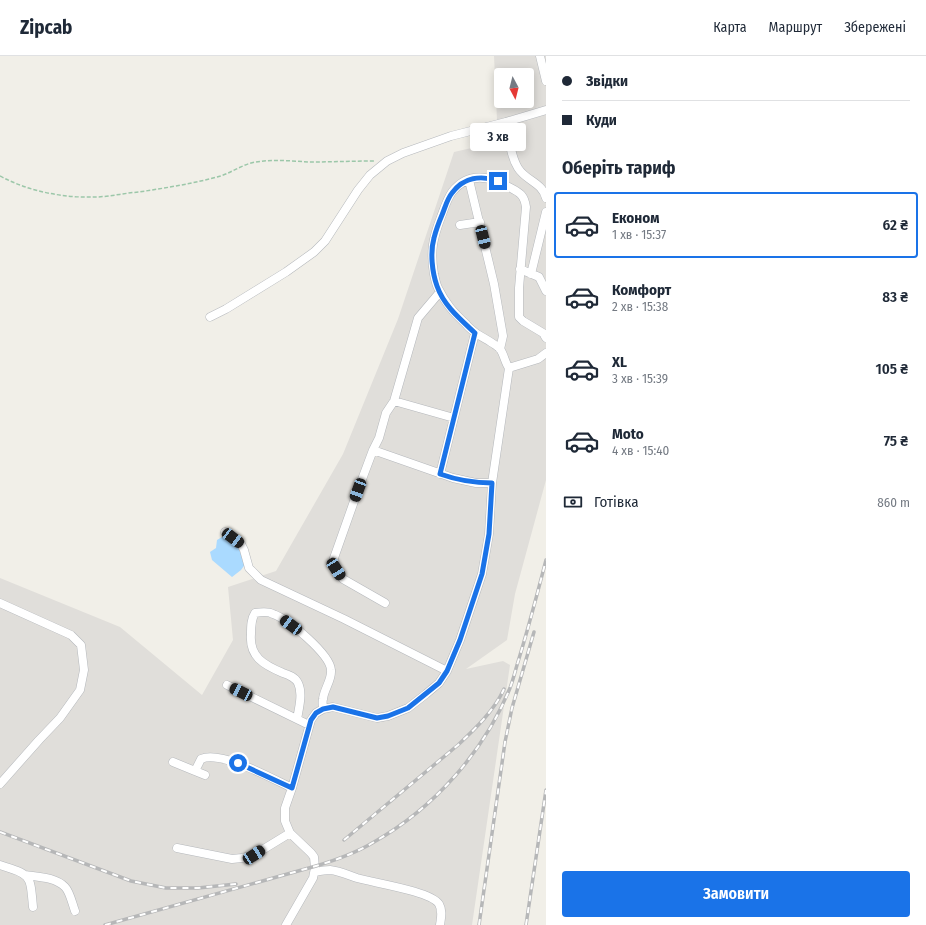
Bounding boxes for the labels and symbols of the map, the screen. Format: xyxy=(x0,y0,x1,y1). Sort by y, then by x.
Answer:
north arrow xyxy=(494,68,534,108)
callout: 3 хв xyxy=(470,123,526,151)
route end xyxy=(489,172,507,190)
car xyxy=(474,224,492,250)
car xyxy=(348,477,368,503)
car xyxy=(220,526,246,550)
car xyxy=(324,556,348,582)
car xyxy=(278,613,304,637)
car xyxy=(228,681,254,703)
route start xyxy=(229,754,247,772)
car xyxy=(241,843,267,867)

